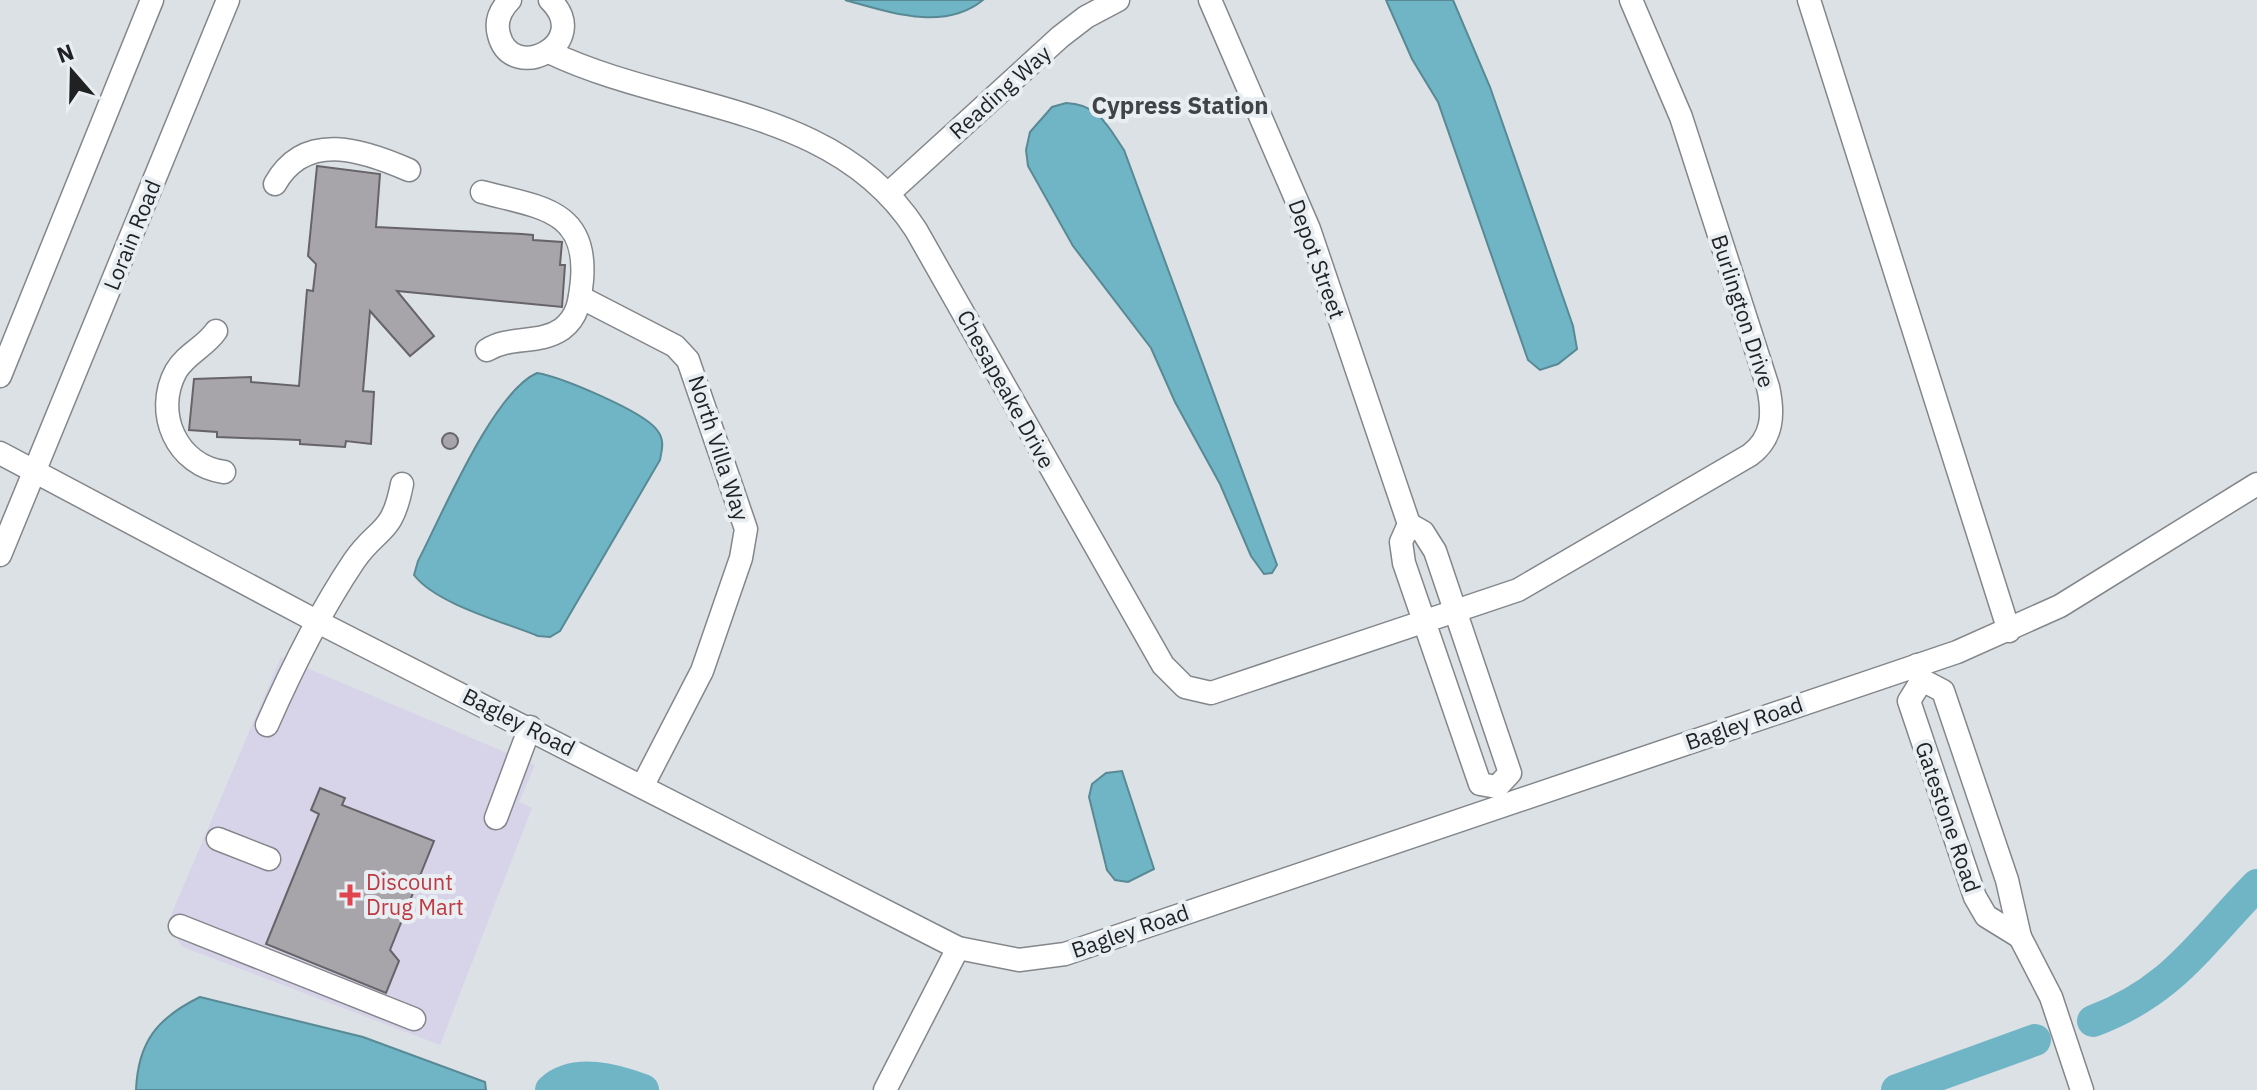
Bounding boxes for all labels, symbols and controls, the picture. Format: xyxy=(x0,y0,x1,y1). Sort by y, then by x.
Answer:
north arrow xyxy=(32,32,112,112)
text: N xyxy=(53,36,77,69)
street label: Reading Way xyxy=(943,38,1057,145)
district label: Cypress Station xyxy=(1091,89,1269,121)
street label: Lorain Road xyxy=(96,175,167,294)
street label: Depot Street xyxy=(1282,195,1353,323)
street label: Burlington Drive xyxy=(1705,231,1782,391)
street label: Chesapeake Drive xyxy=(951,304,1062,473)
street label: North Villa Way xyxy=(682,371,757,524)
street label: Bagley Road xyxy=(458,681,580,762)
street label: Bagley Road xyxy=(1681,689,1806,756)
street label: Gatestone Road xyxy=(1909,738,1988,896)
place label: Discount Drug Mart xyxy=(366,867,464,921)
marker: Discount Drug Mart xyxy=(341,886,359,904)
street label: Bagley Road xyxy=(1067,897,1192,964)

